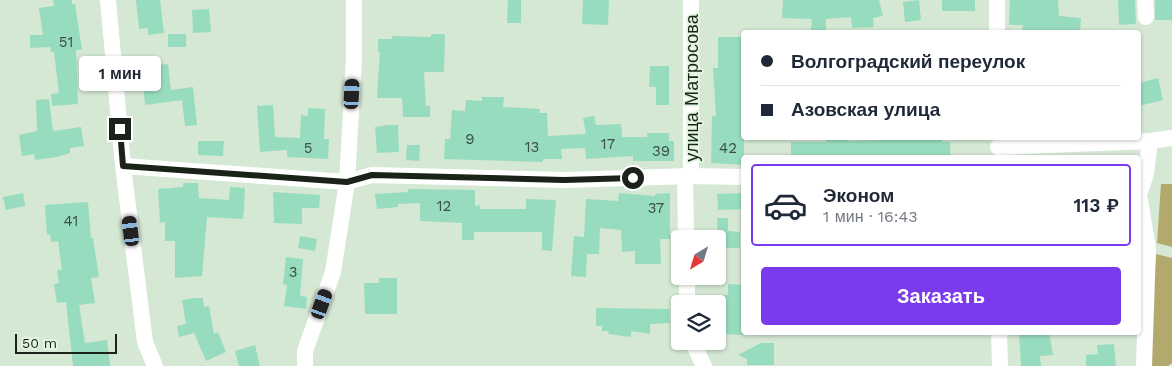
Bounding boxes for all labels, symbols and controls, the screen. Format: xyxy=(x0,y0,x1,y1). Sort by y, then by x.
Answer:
street label: улица Матросова xyxy=(681,13,702,162)
house number: 51 xyxy=(59,33,73,51)
text: Волгоградский переулок xyxy=(791,50,1025,73)
callout: 1 мин xyxy=(79,56,161,92)
text: 1 мин xyxy=(99,64,141,83)
car xyxy=(343,79,360,109)
text: Азовская улица xyxy=(791,98,940,121)
route end xyxy=(109,118,131,140)
house number: 9 xyxy=(465,130,475,148)
house number: 17 xyxy=(601,135,615,153)
house number: 13 xyxy=(525,138,539,156)
house number: 5 xyxy=(304,139,312,157)
house number: 42 xyxy=(719,139,737,157)
house number: 39 xyxy=(652,142,670,160)
route start xyxy=(622,167,644,189)
icon: car xyxy=(763,183,808,228)
text: Эконом xyxy=(823,184,894,207)
text: 113 ₽ xyxy=(1073,194,1119,217)
house number: 12 xyxy=(437,197,451,215)
house number: 37 xyxy=(648,199,664,217)
text: 1 мин · 16:43 xyxy=(823,207,918,226)
house number: 41 xyxy=(64,212,78,230)
car xyxy=(121,215,140,247)
north arrow xyxy=(671,230,726,285)
map controls xyxy=(671,230,726,350)
house number: 3 xyxy=(289,263,297,281)
button: Заказать xyxy=(761,267,1121,325)
car xyxy=(309,287,334,321)
button: layers xyxy=(671,295,726,350)
scale bar xyxy=(15,331,118,354)
text: 50 m xyxy=(22,335,57,351)

